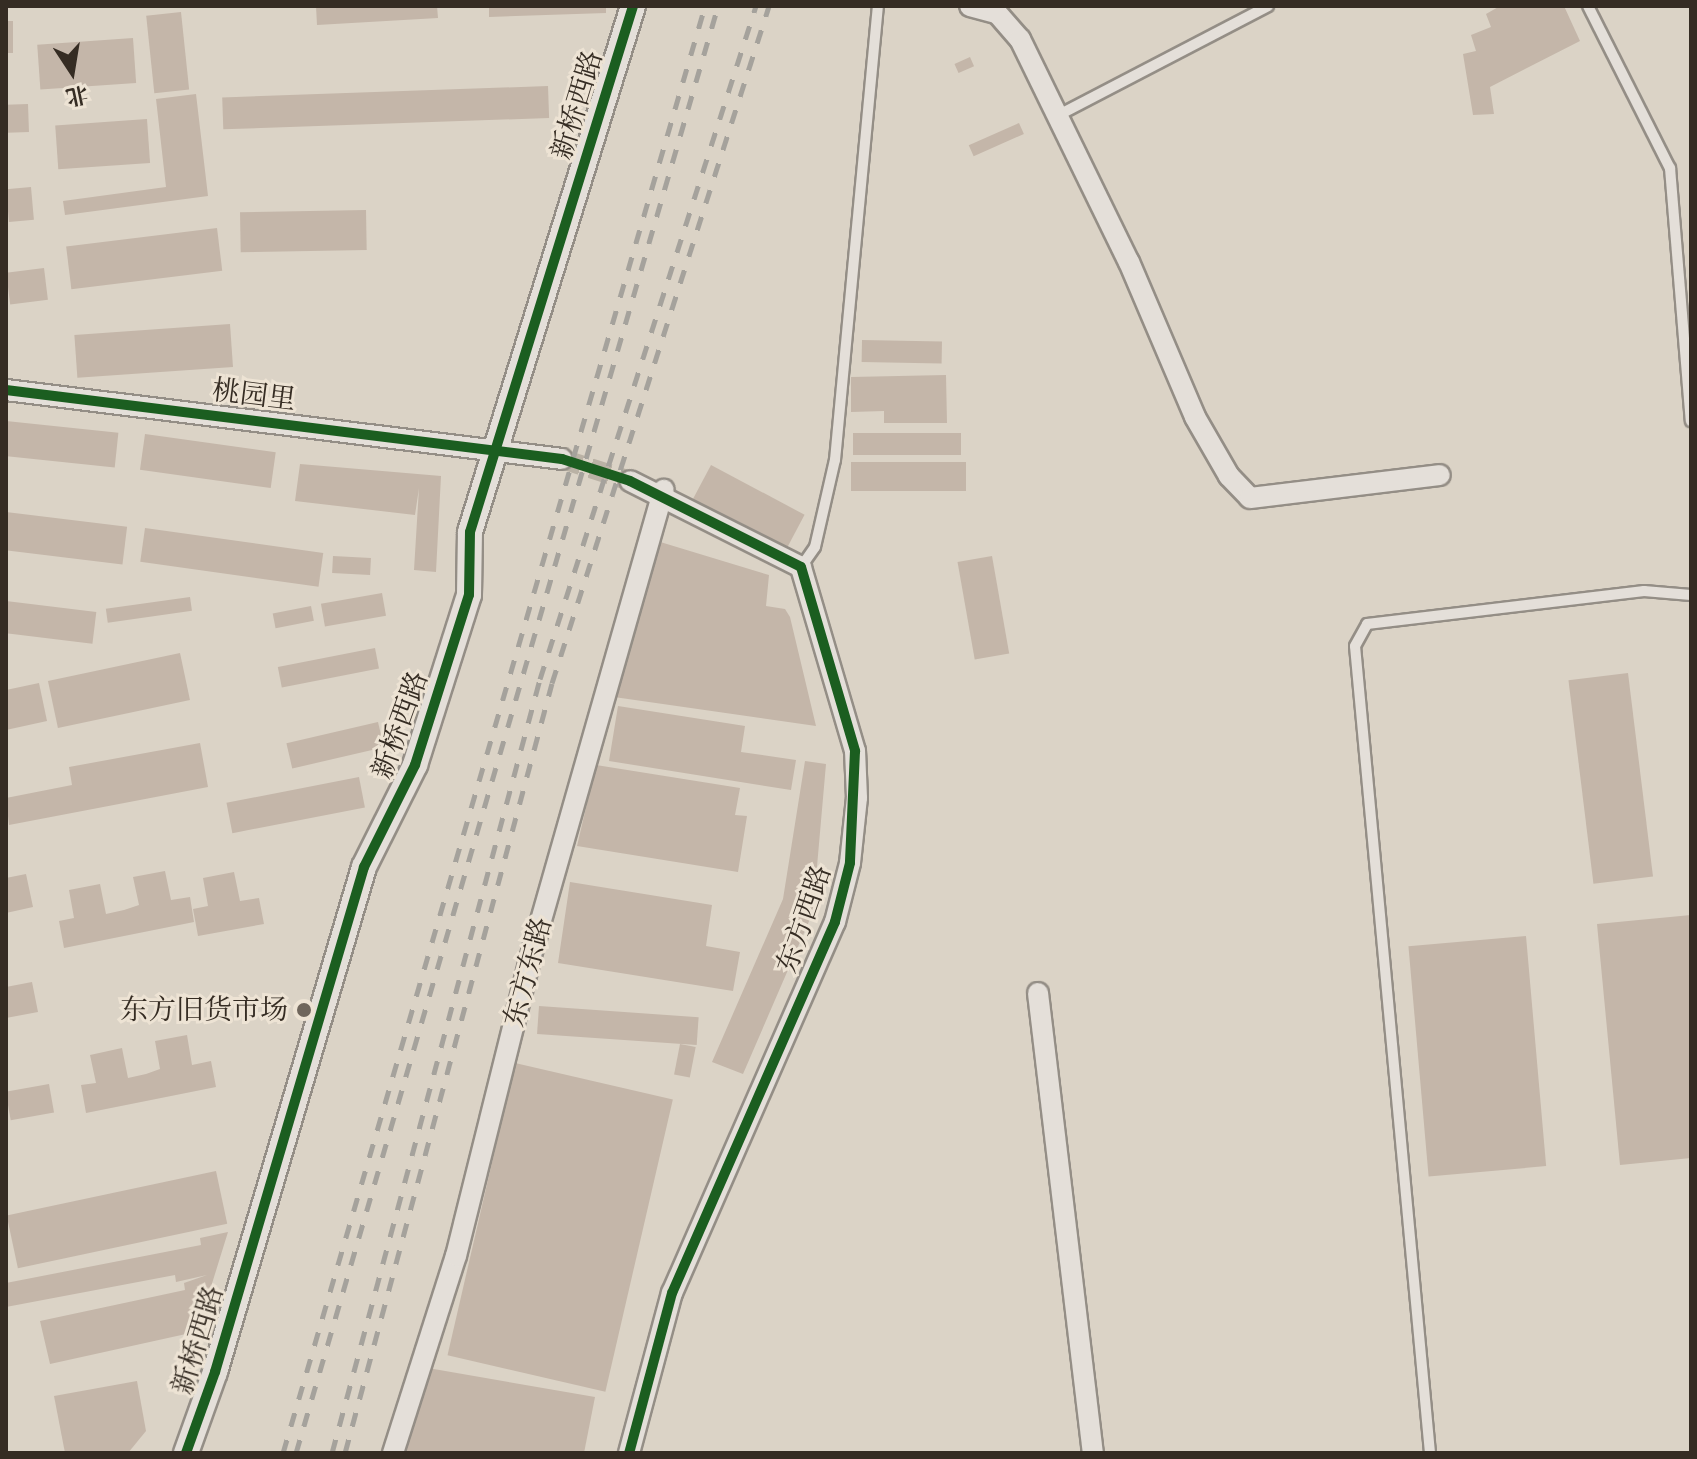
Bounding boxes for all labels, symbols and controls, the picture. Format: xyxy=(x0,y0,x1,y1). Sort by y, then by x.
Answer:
north arrow xyxy=(32,32,112,112)
street label: 新桥西路 xyxy=(545,47,609,163)
text: 北 xyxy=(64,80,90,110)
street label: 桃园里 xyxy=(210,373,298,417)
street label: 新桥西路 xyxy=(365,667,435,783)
street label: 东方西路 xyxy=(770,861,838,977)
street label: 东方东路 xyxy=(497,914,559,1030)
place label: 东方旧货市场 xyxy=(120,993,288,1027)
marker: 东方旧货市场 xyxy=(295,1001,313,1019)
street label: 新桥西路 xyxy=(166,1282,230,1398)

